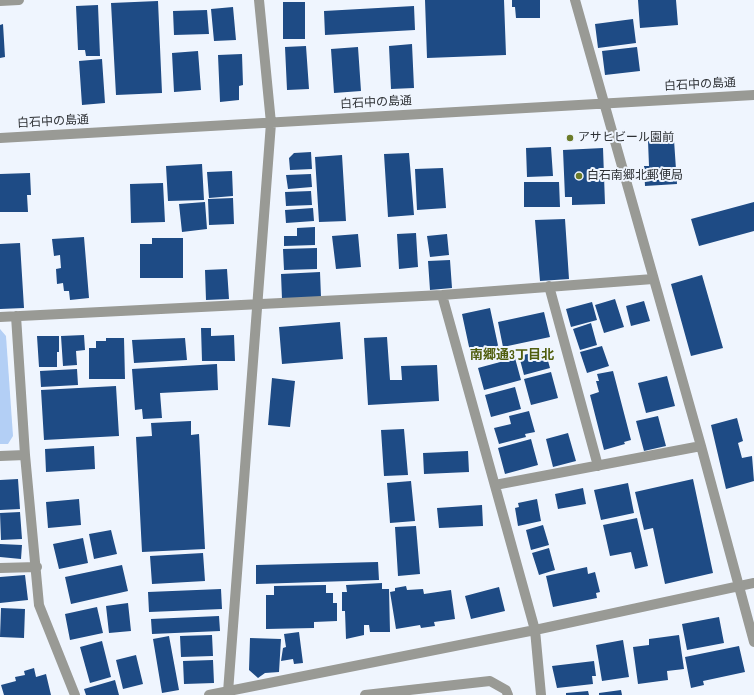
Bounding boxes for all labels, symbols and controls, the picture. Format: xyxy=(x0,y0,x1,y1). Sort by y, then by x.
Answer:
street label: 白石中の島通 xyxy=(664,76,736,94)
street label: 白石中の島通 xyxy=(340,94,412,112)
street label: 白石中の島通 xyxy=(17,113,89,131)
place label: アサヒビール園前 xyxy=(578,131,674,145)
marker: アサヒビール園前 xyxy=(565,133,575,143)
place label: 白石南郷北郵便局 xyxy=(587,169,683,183)
marker: 白石南郷北郵便局 xyxy=(574,171,584,181)
district label: 南郷通3丁目北 xyxy=(470,348,554,364)

